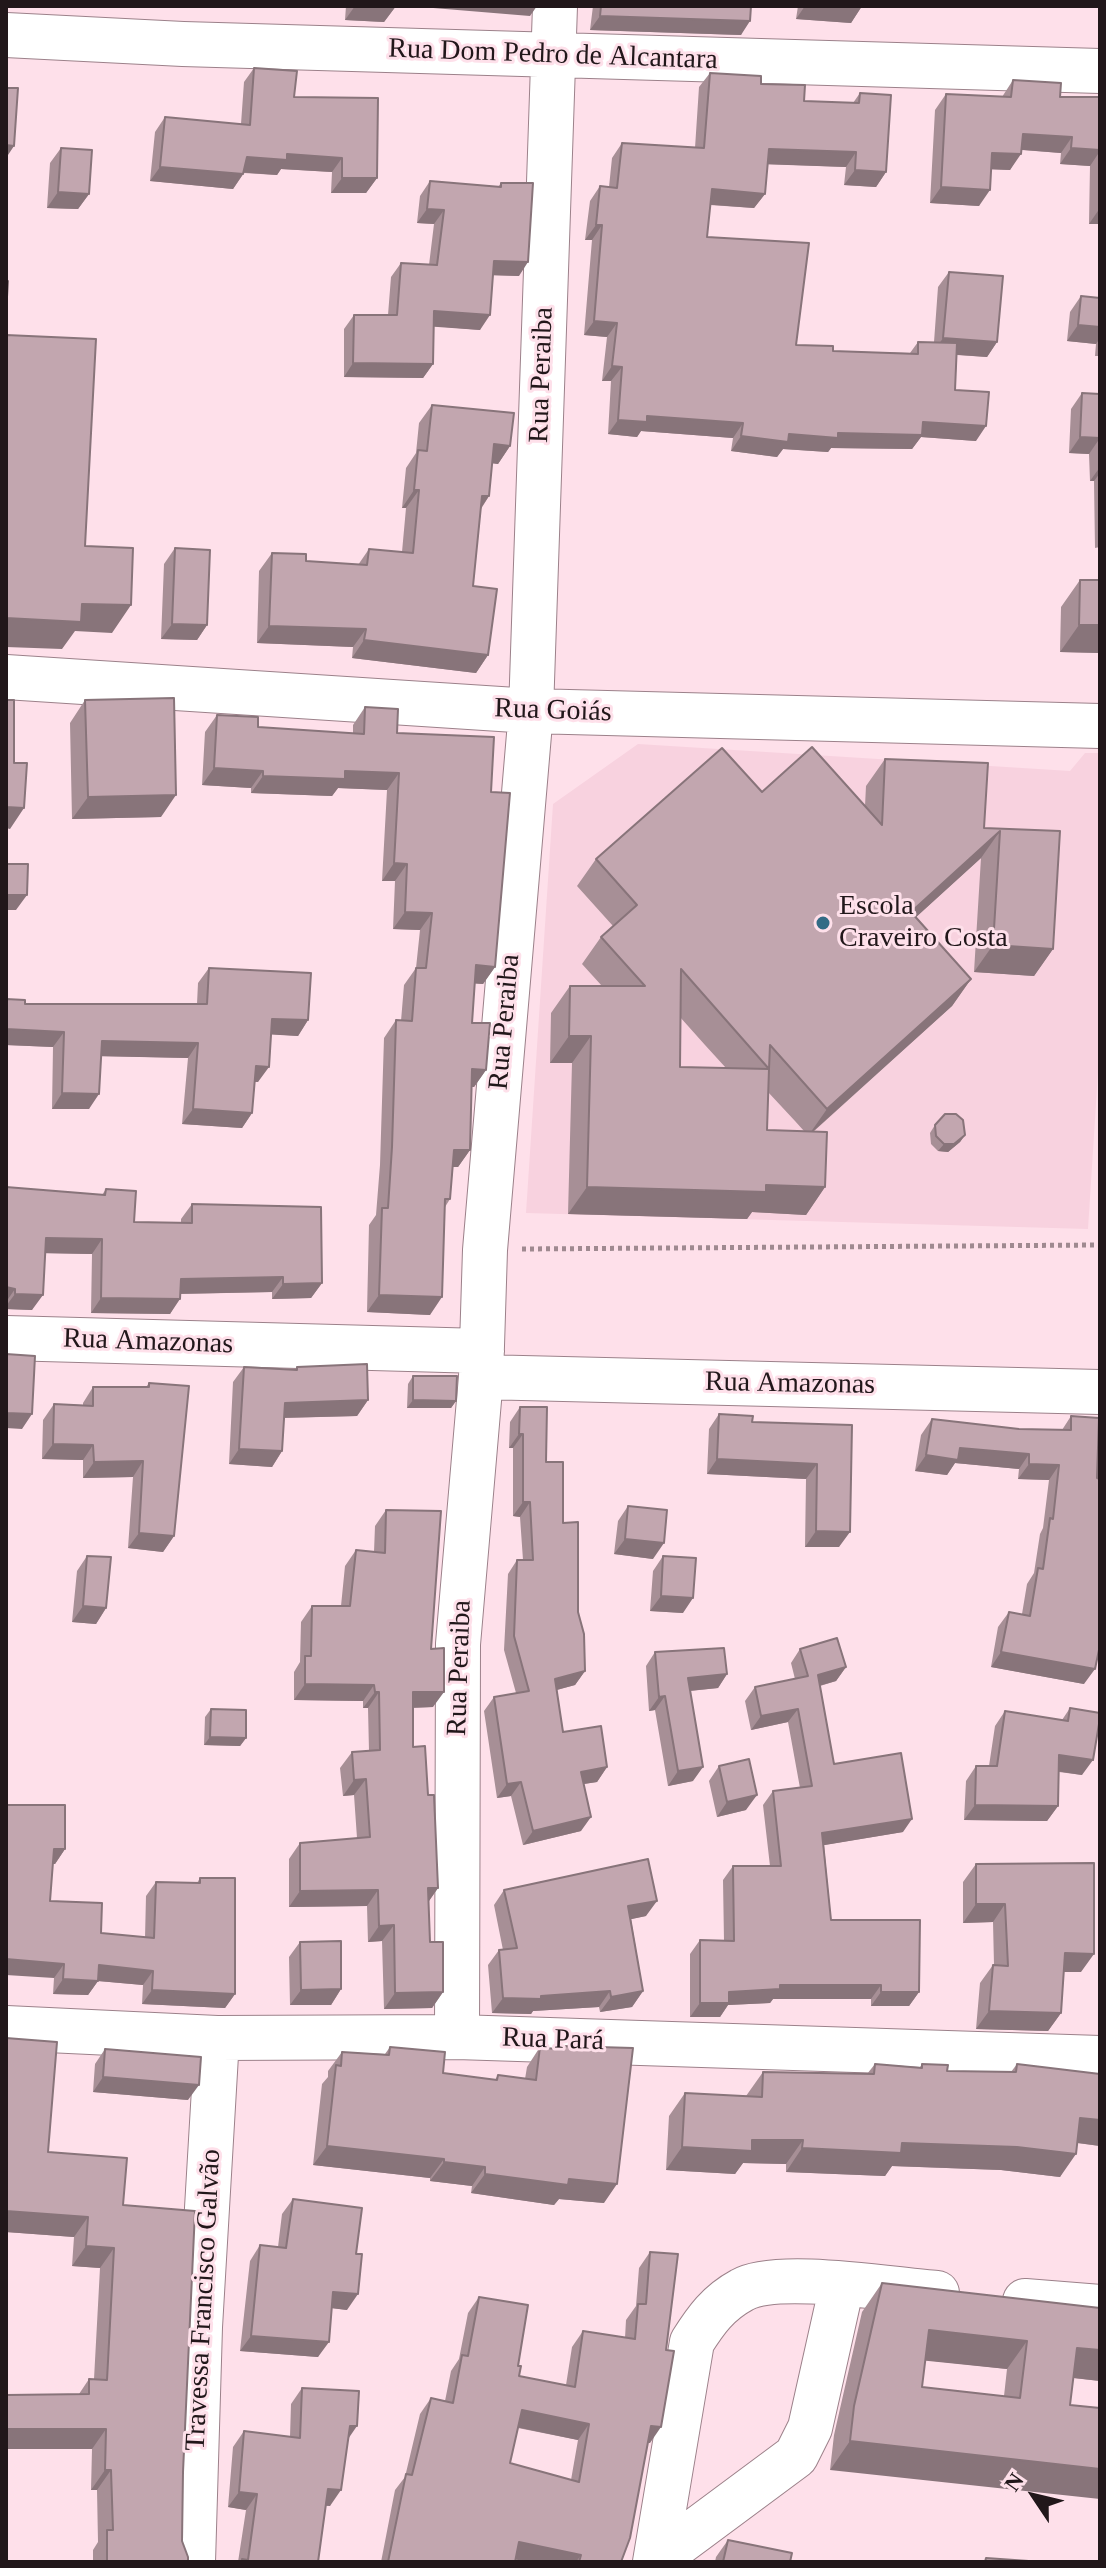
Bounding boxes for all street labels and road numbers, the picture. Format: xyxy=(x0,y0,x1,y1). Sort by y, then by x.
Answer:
street label: Rua Dom Pedro de Alcantara xyxy=(388,32,718,78)
street label: Rua Peraiba xyxy=(523,306,561,444)
street label: Rua Goiás xyxy=(494,692,612,730)
street label: Rua Peraiba xyxy=(482,953,528,1091)
street label: Rua Amazonas xyxy=(62,1322,234,1362)
street label: Rua Amazonas xyxy=(705,1366,875,1402)
street label: Rua Peraiba xyxy=(441,1599,479,1737)
street label: Rua Pará xyxy=(502,2021,604,2059)
street label: Travessa Francisco Galvão xyxy=(179,2148,229,2452)

